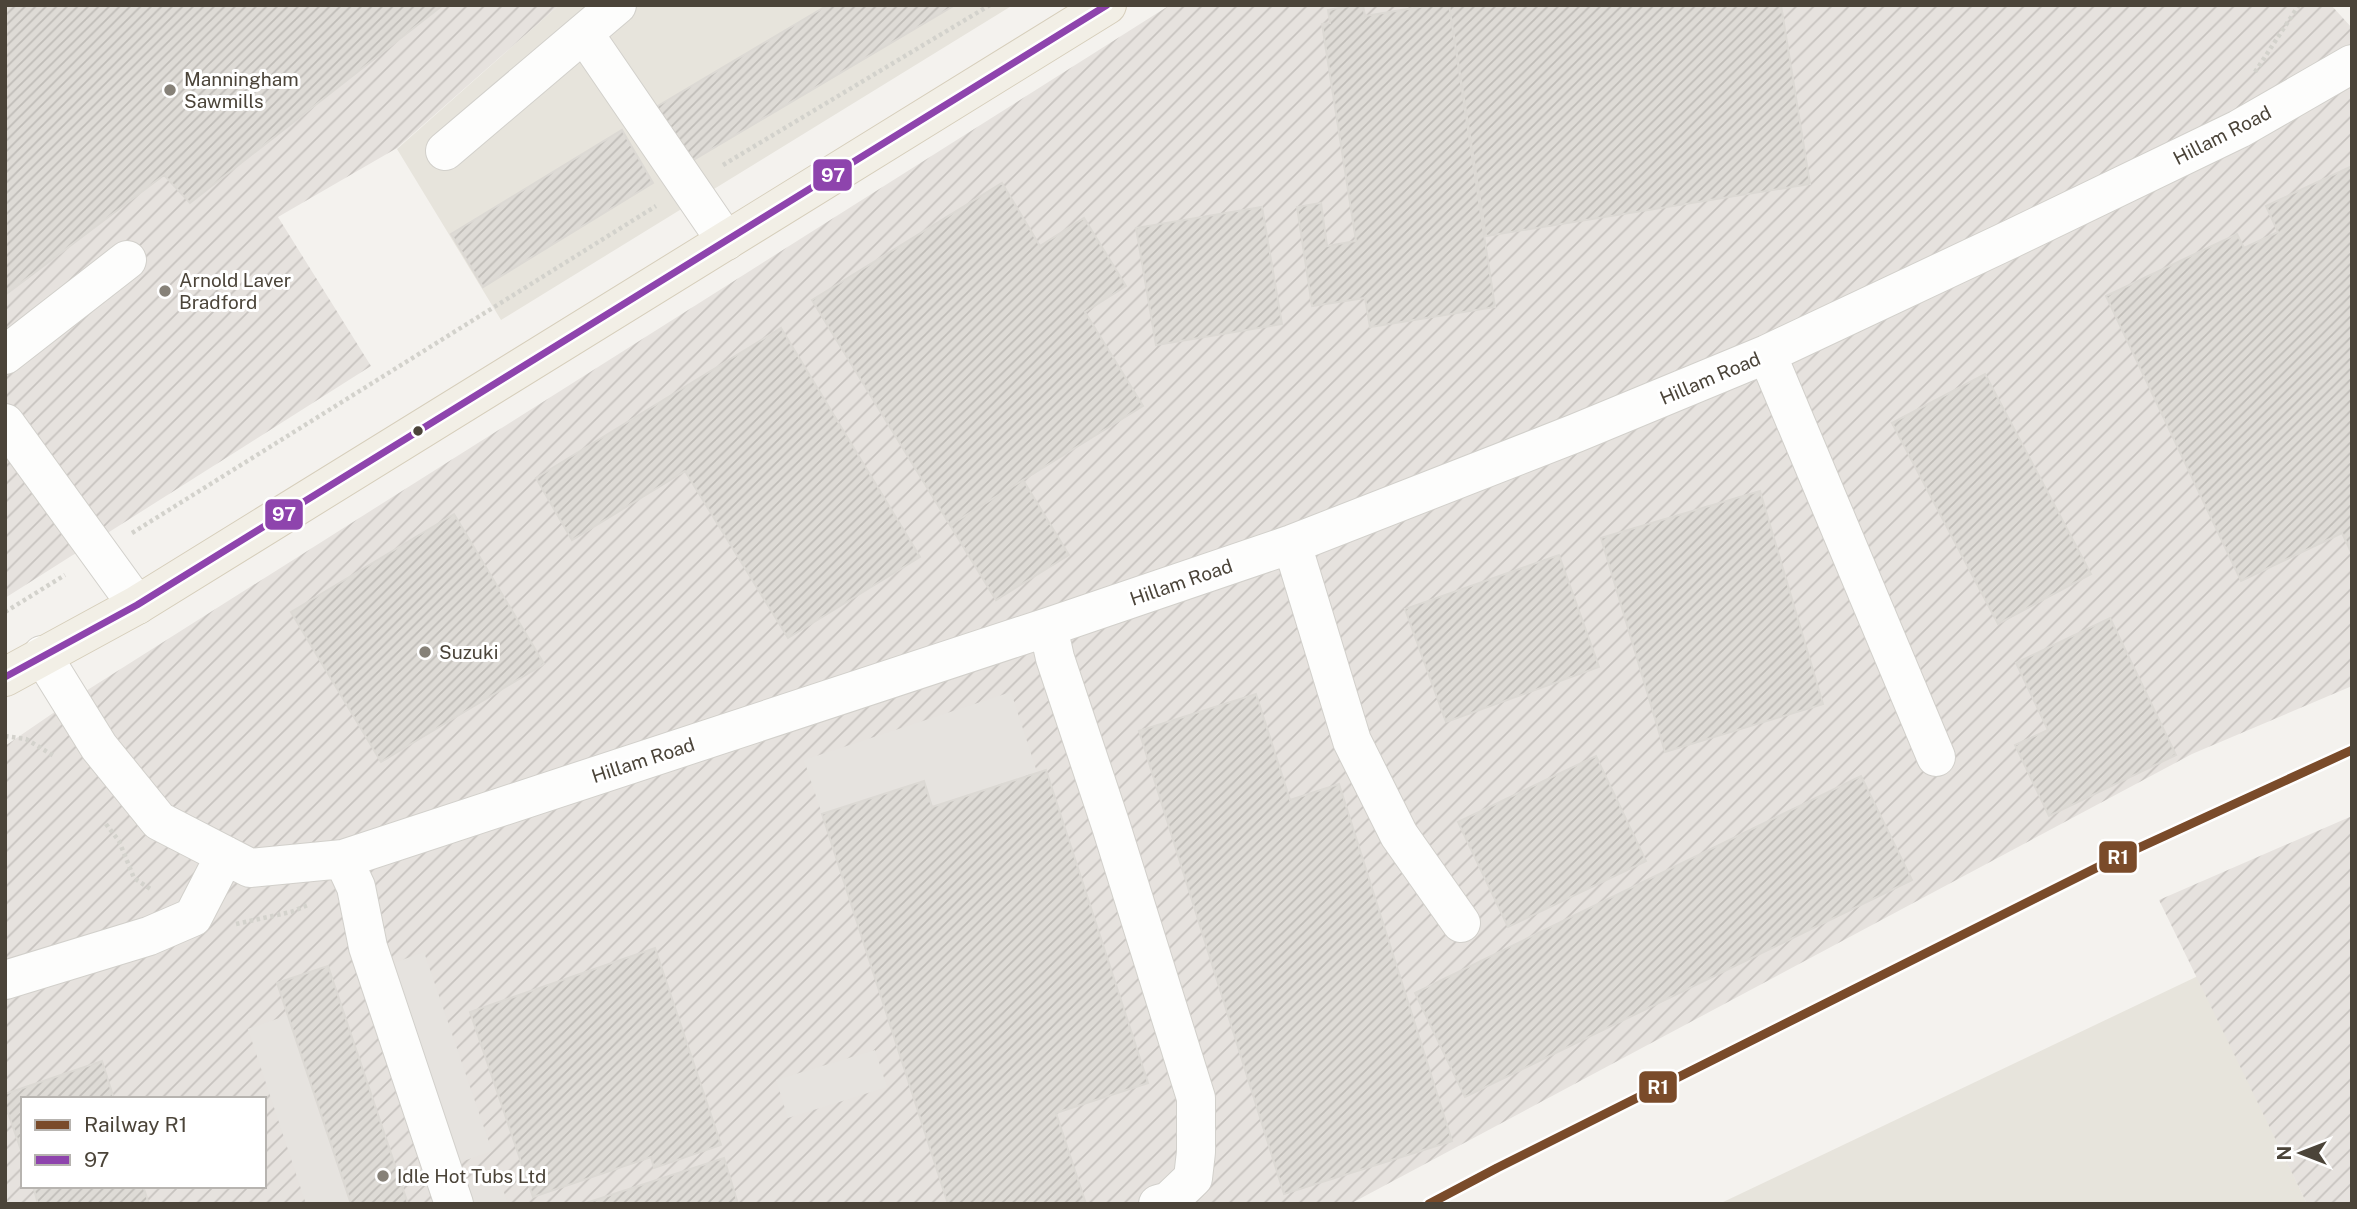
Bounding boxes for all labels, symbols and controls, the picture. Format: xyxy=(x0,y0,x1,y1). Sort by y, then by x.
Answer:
place label: Manningham Sawmills xyxy=(184,68,299,112)
marker: Manningham Sawmills xyxy=(162,82,178,98)
street label: Hillam Road xyxy=(2169,101,2275,169)
line badge: 97 xyxy=(812,158,853,192)
text: 97 xyxy=(821,164,845,186)
place label: Arnold Laver Bradford xyxy=(179,269,291,313)
marker: Arnold Laver Bradford xyxy=(157,283,173,299)
street label: Hillam Road xyxy=(1656,347,1764,409)
unlabelled marker xyxy=(411,424,425,438)
line badge: 97 xyxy=(264,498,304,531)
text: 97 xyxy=(272,503,296,525)
street label: Hillam Road xyxy=(1127,554,1235,610)
place label: Suzuki xyxy=(439,641,498,663)
marker: Suzuki xyxy=(417,644,433,660)
street label: Hillam Road xyxy=(589,733,697,787)
line badge: R1 xyxy=(2098,840,2138,874)
text: R1 xyxy=(2107,846,2129,868)
line badge: R1 xyxy=(1638,1070,1678,1104)
text: R1 xyxy=(1647,1076,1669,1098)
legend xyxy=(21,1097,266,1188)
text: Railway R1 xyxy=(84,1112,187,1137)
north arrow xyxy=(2266,1118,2336,1188)
text: N xyxy=(2273,1146,2295,1160)
text: 97 xyxy=(84,1147,109,1172)
place label: Idle Hot Tubs Ltd xyxy=(397,1165,546,1187)
marker: Idle Hot Tubs Ltd xyxy=(375,1168,391,1184)

